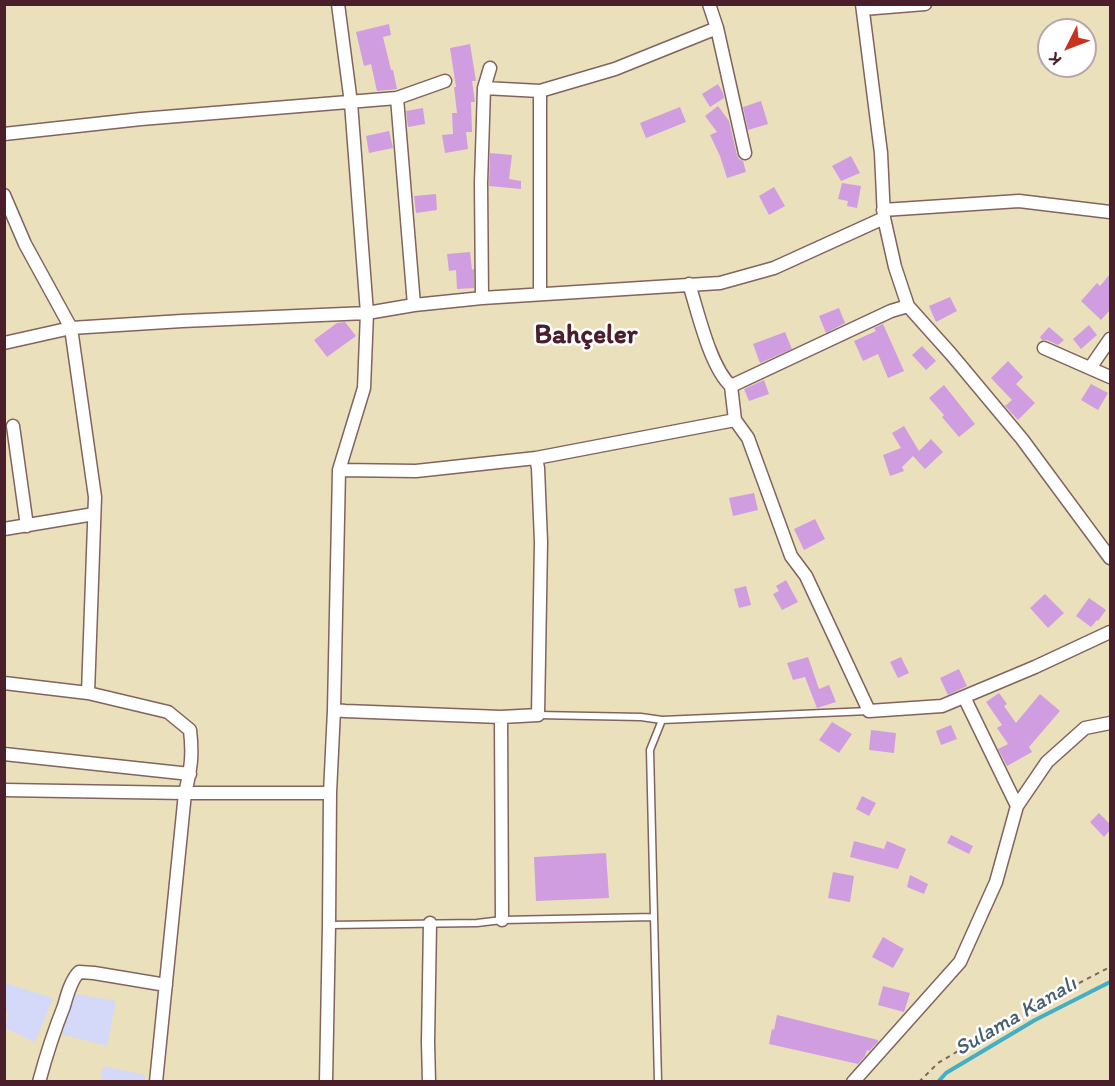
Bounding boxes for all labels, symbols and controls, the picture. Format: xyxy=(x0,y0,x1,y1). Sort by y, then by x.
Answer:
north arrow xyxy=(1037,18,1097,78)
text: K xyxy=(1044,49,1065,69)
district label: Bahçeler xyxy=(535,320,637,352)
water label: Sulama Kanalı xyxy=(950,971,1082,1063)

